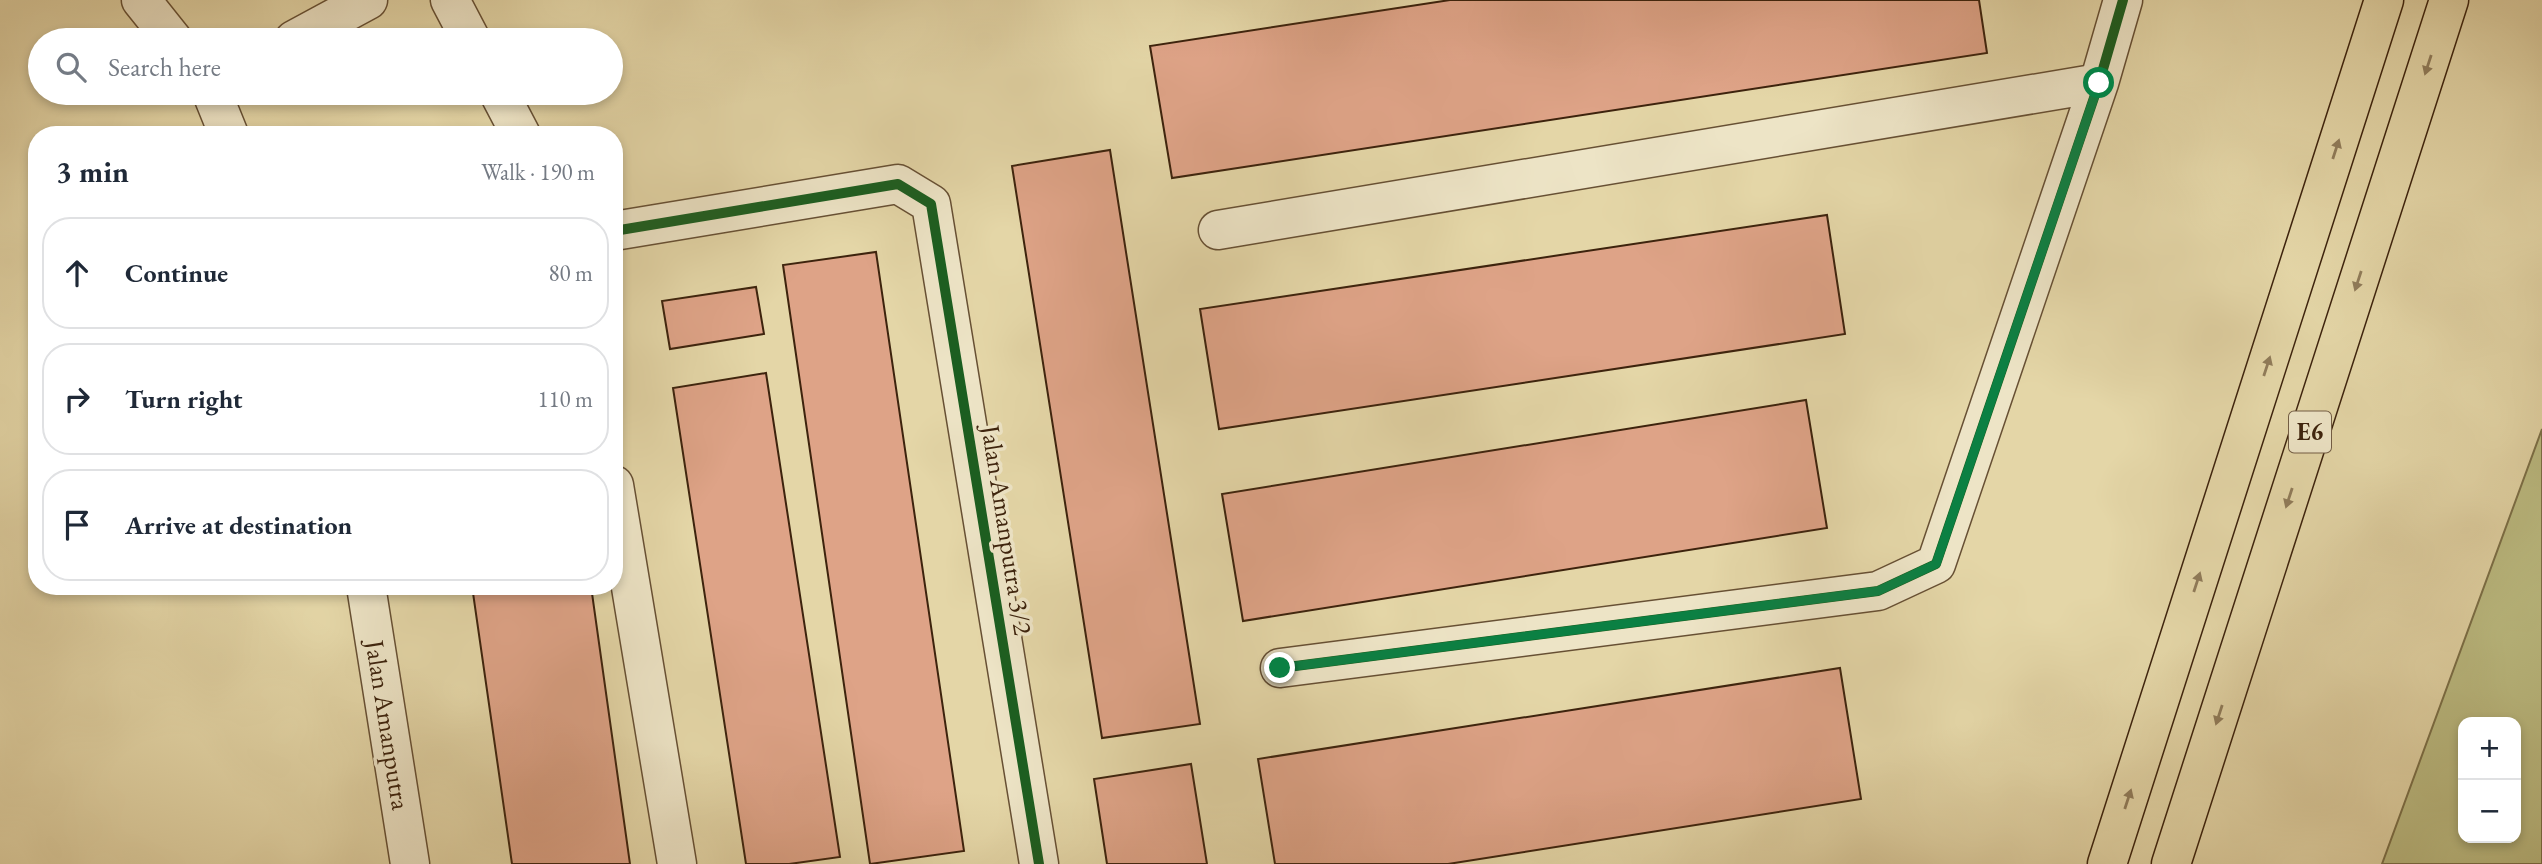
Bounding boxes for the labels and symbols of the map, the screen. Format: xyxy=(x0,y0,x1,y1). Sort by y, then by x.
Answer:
one-way arrow xyxy=(2422,55,2433,76)
route start xyxy=(2083,67,2114,98)
one-way arrow xyxy=(2331,138,2342,159)
one-way arrow xyxy=(2353,271,2363,292)
one-way arrow xyxy=(2262,355,2272,376)
road number: E6 xyxy=(2289,412,2331,452)
street label: Jalan Amanputra 3/2 xyxy=(973,421,1040,638)
one-way arrow xyxy=(2283,488,2293,509)
one-way arrow xyxy=(2192,572,2203,593)
street label: Jalan Amanputra xyxy=(357,636,418,813)
route end xyxy=(1264,652,1295,683)
one-way arrow xyxy=(2213,704,2224,725)
one-way arrow xyxy=(2123,788,2133,809)

